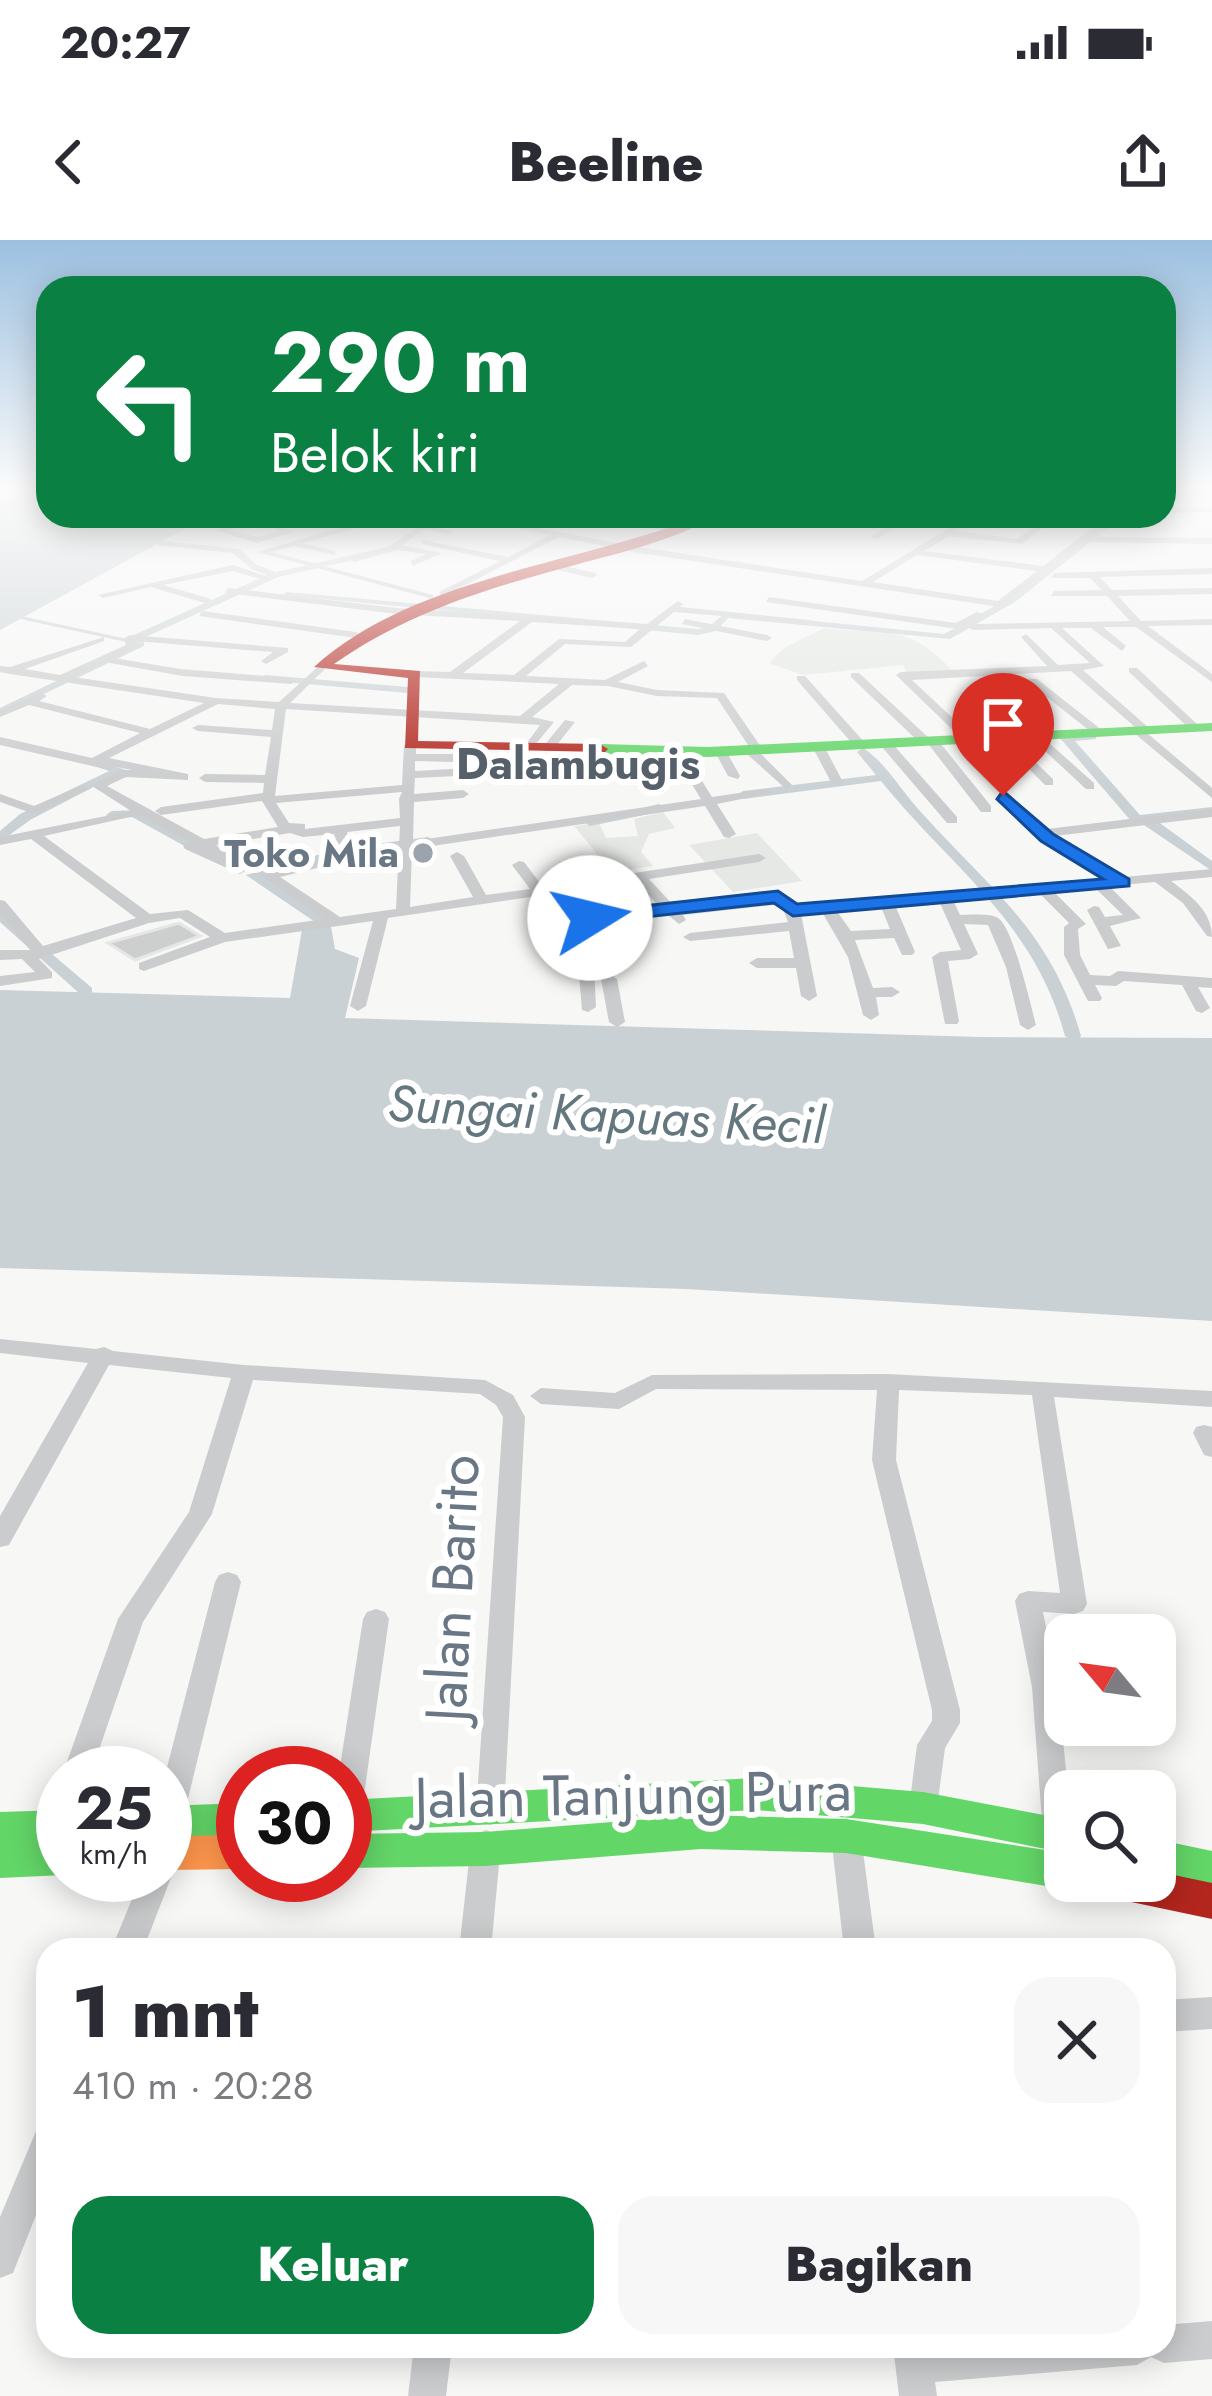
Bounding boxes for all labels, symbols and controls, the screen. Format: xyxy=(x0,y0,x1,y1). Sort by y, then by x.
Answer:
text: 20:27 xyxy=(60,10,190,75)
text: Beeline xyxy=(508,123,704,201)
icon: back xyxy=(36,129,102,195)
icon: share xyxy=(1110,129,1176,195)
text: 290 m xyxy=(270,302,531,424)
icon: left xyxy=(72,324,228,480)
text: Belok kiri xyxy=(270,414,480,492)
pin xyxy=(952,673,1054,796)
icon: arrive xyxy=(970,691,1036,757)
district label: Dalambugis xyxy=(456,731,700,796)
place label: Toko Mila xyxy=(224,825,399,882)
marker: Toko Mila xyxy=(410,840,436,866)
position arrow xyxy=(527,855,653,981)
water label: Sungai Kapuas Kecil xyxy=(386,1066,829,1163)
street label: Jalan Barito xyxy=(404,1453,500,1730)
north arrow xyxy=(1044,1614,1176,1746)
map controls xyxy=(1044,1614,1176,1902)
speed limit sign: 30 xyxy=(216,1746,372,1902)
street label: Jalan Tanjung Pura xyxy=(407,1749,852,1839)
text: 25 xyxy=(75,1765,153,1852)
button: search xyxy=(1044,1770,1176,1902)
text: km/h xyxy=(80,1832,148,1875)
text: 1 mnt xyxy=(72,1960,258,2064)
button: close xyxy=(1014,1977,1140,2103)
text: 410 m · 20:28 xyxy=(72,2057,314,2114)
button: Keluar xyxy=(72,2196,594,2334)
button: Bagikan xyxy=(618,2196,1140,2334)

